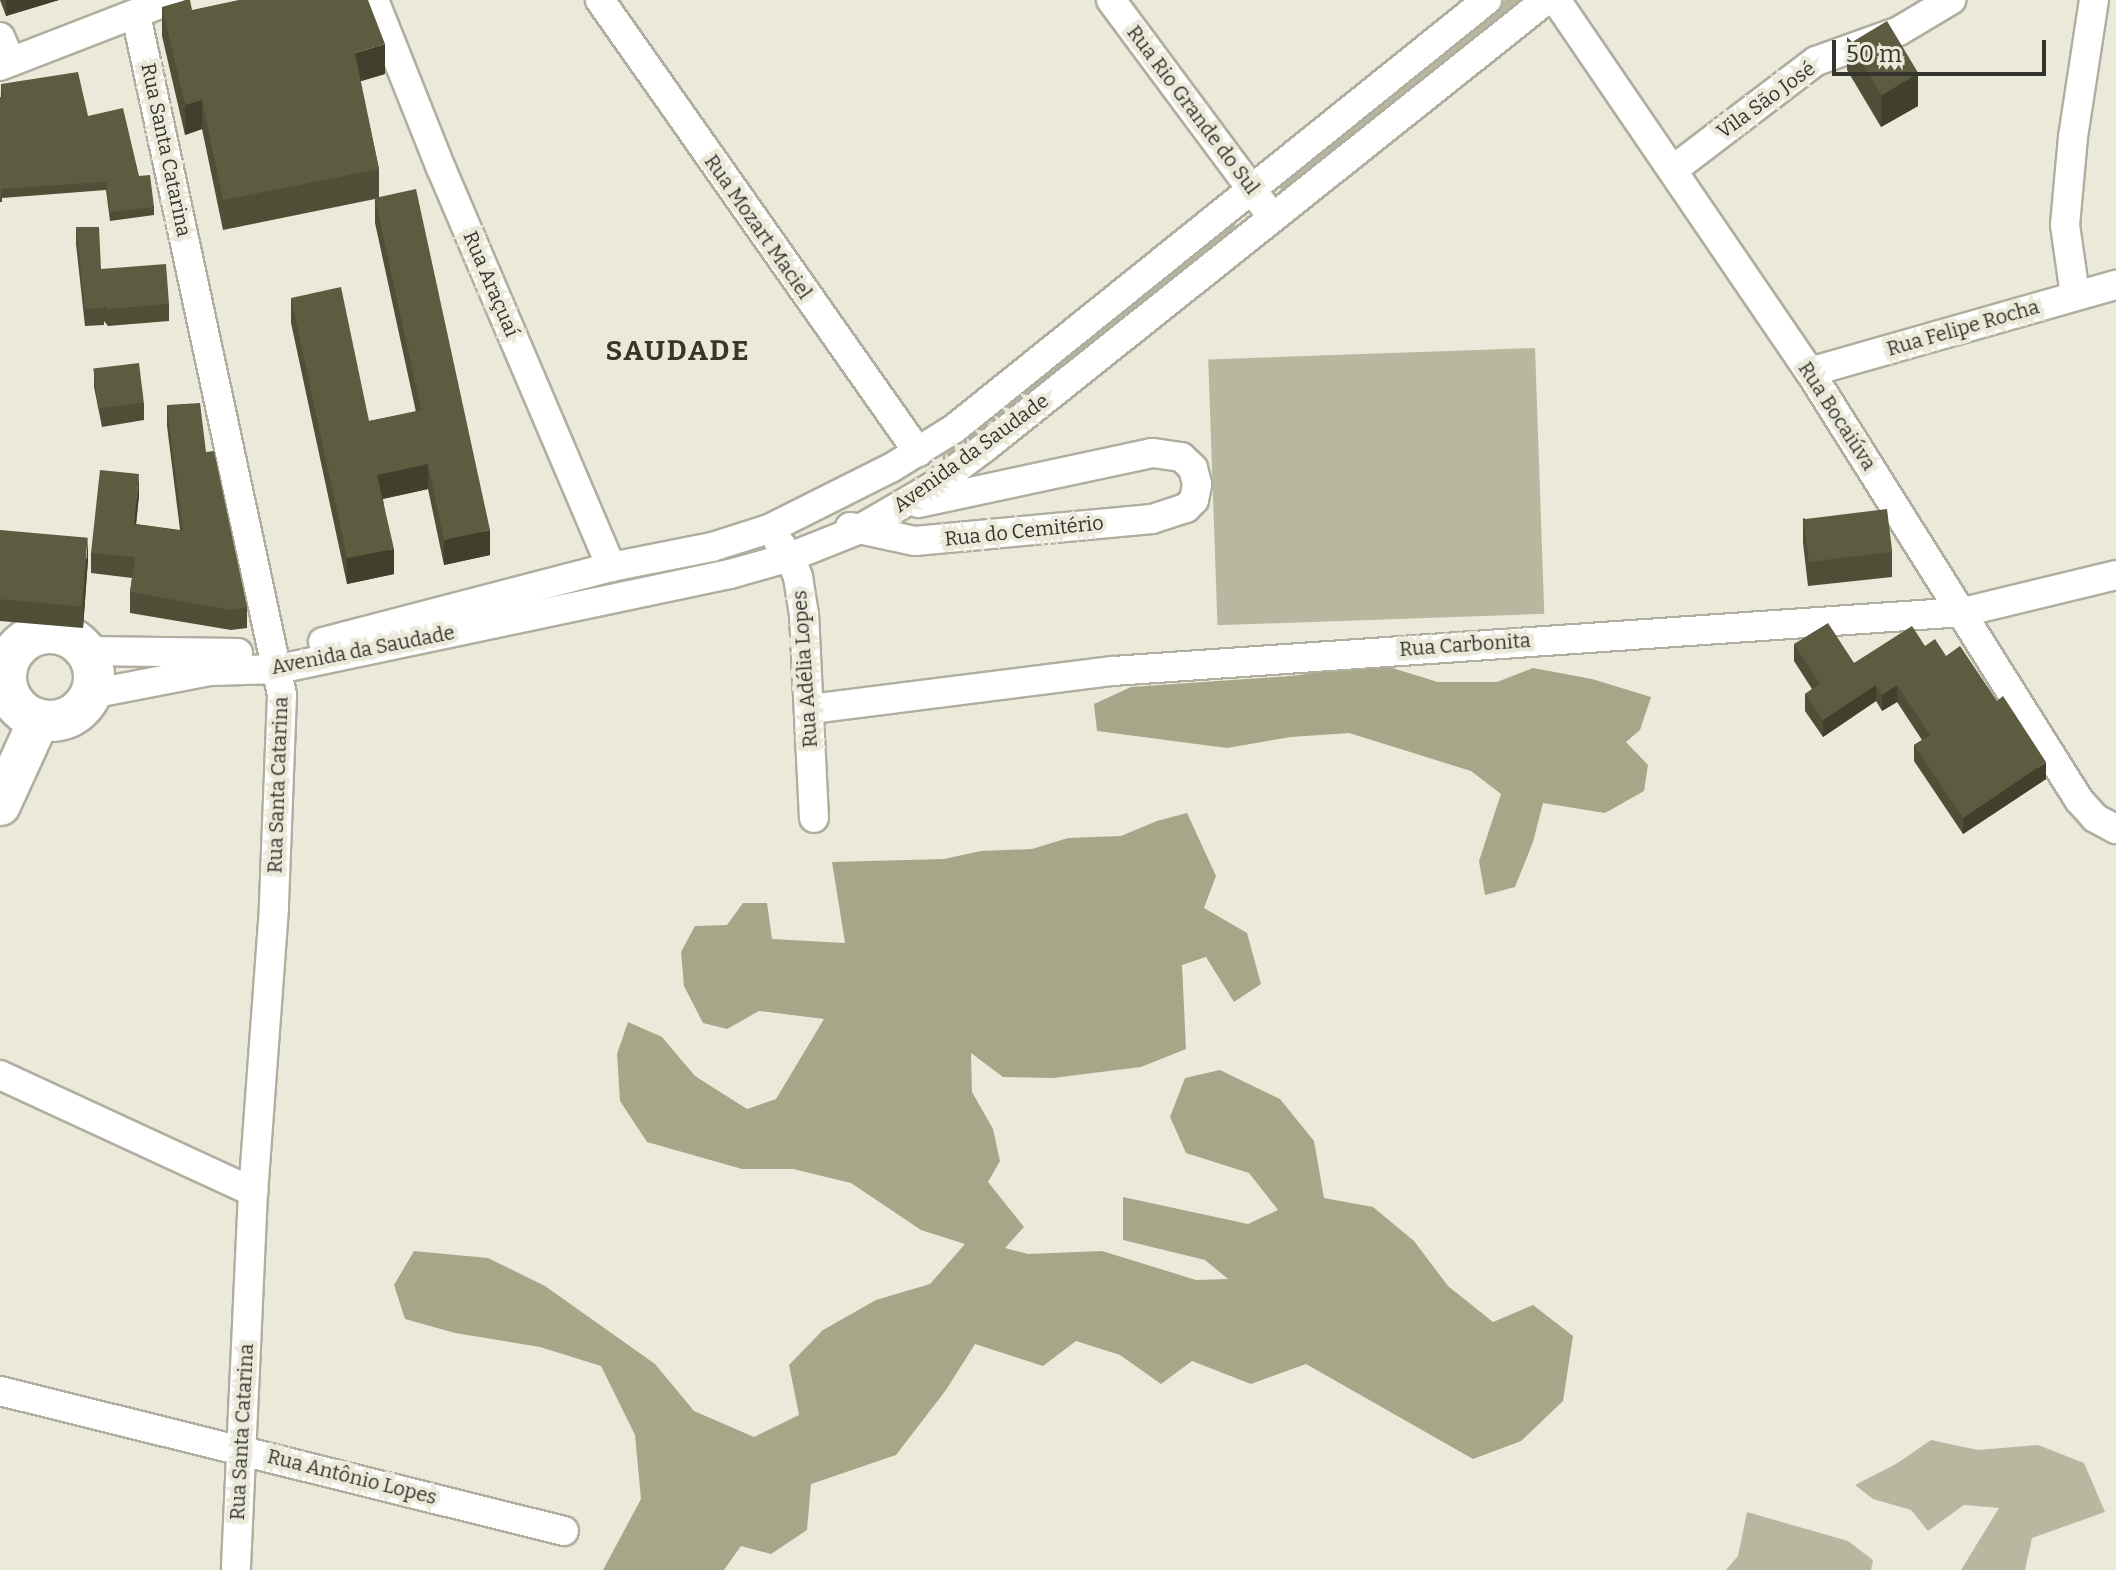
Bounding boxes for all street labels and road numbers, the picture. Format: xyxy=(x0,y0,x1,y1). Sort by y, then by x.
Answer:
street label: Rua Rio Grande do Sul xyxy=(1122,21,1264,199)
street label: Vila São José xyxy=(1712,56,1820,144)
street label: Rua Santa Catarina xyxy=(136,61,196,239)
street label: Rua Mozart Maciel xyxy=(699,150,817,304)
street label: Rua Araçuaí xyxy=(458,228,524,340)
street label: Rua Felipe Rocha xyxy=(1884,295,2042,361)
street label: Rua Bocaiúva xyxy=(1793,357,1881,475)
street label: Avenida da Saudade xyxy=(889,389,1053,517)
street label: Rua do Cemitério xyxy=(943,511,1105,551)
street label: Rua Adélia Lopes xyxy=(788,589,822,749)
street label: Avenida da Saudade xyxy=(269,620,457,680)
street label: Rua Carbonita xyxy=(1398,628,1532,662)
street label: Rua Santa Catarina xyxy=(263,696,293,874)
street label: Rua Santa Catarina xyxy=(225,1343,259,1521)
street label: Rua Antônio Lopes xyxy=(265,1444,439,1510)

